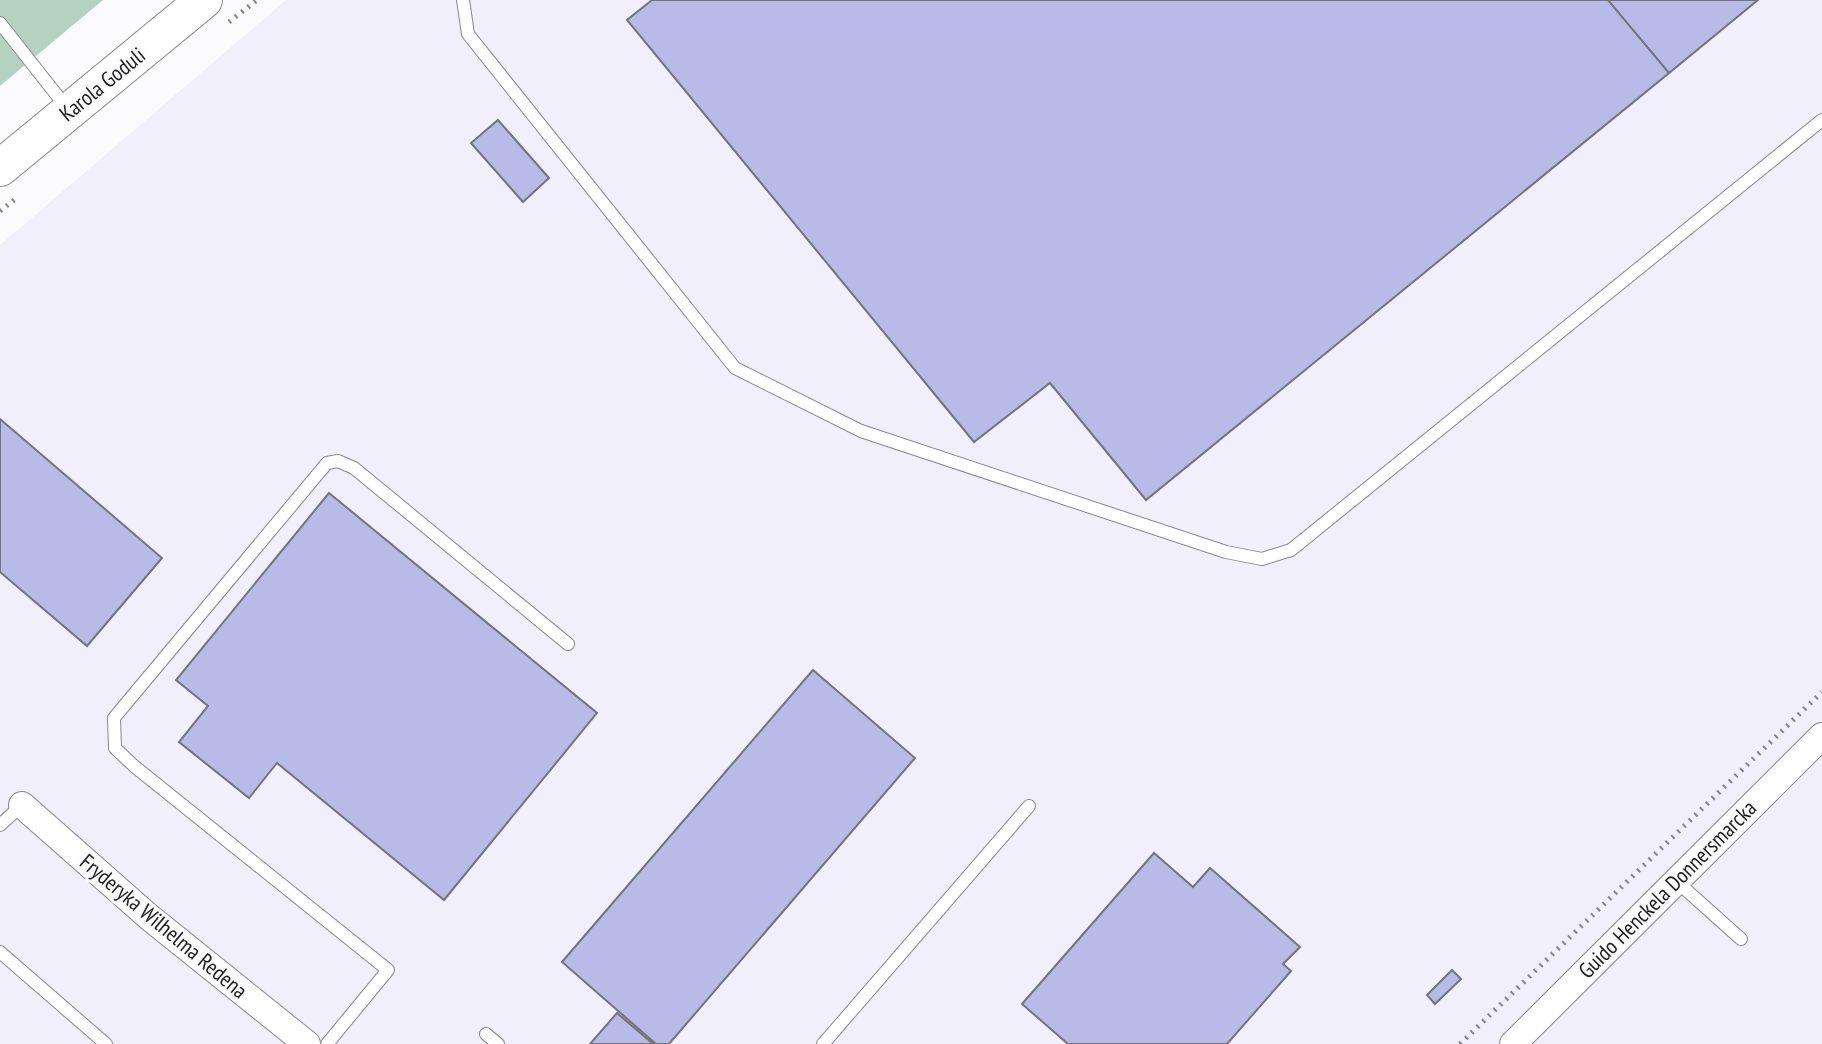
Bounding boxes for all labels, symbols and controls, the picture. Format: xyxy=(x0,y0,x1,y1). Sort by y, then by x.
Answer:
street label: Karola Goduli xyxy=(53,41,151,127)
street label: Guido Henckela Donnersmarcka xyxy=(1572,794,1762,984)
street label: Fryderyka Wilhelma Redena xyxy=(75,848,253,1004)

